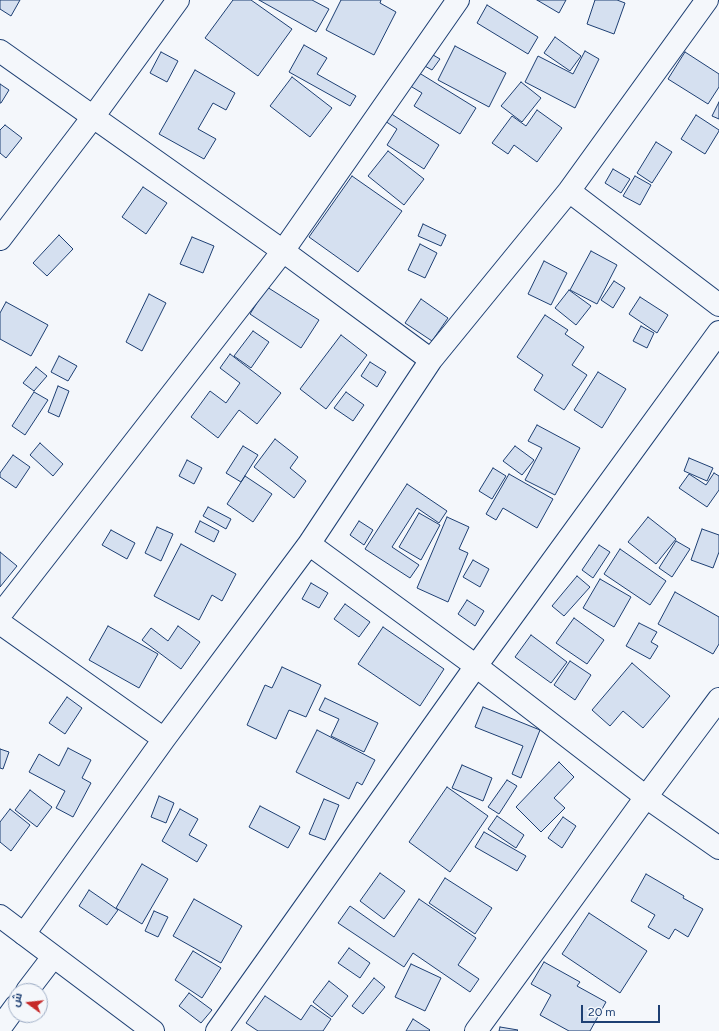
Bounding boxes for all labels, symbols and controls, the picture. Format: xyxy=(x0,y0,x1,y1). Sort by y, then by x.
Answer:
north arrow xyxy=(8,983,48,1023)
text: ش xyxy=(9,992,25,1009)
scale bar xyxy=(583,997,662,1023)
text: 20 m xyxy=(588,1005,616,1019)

